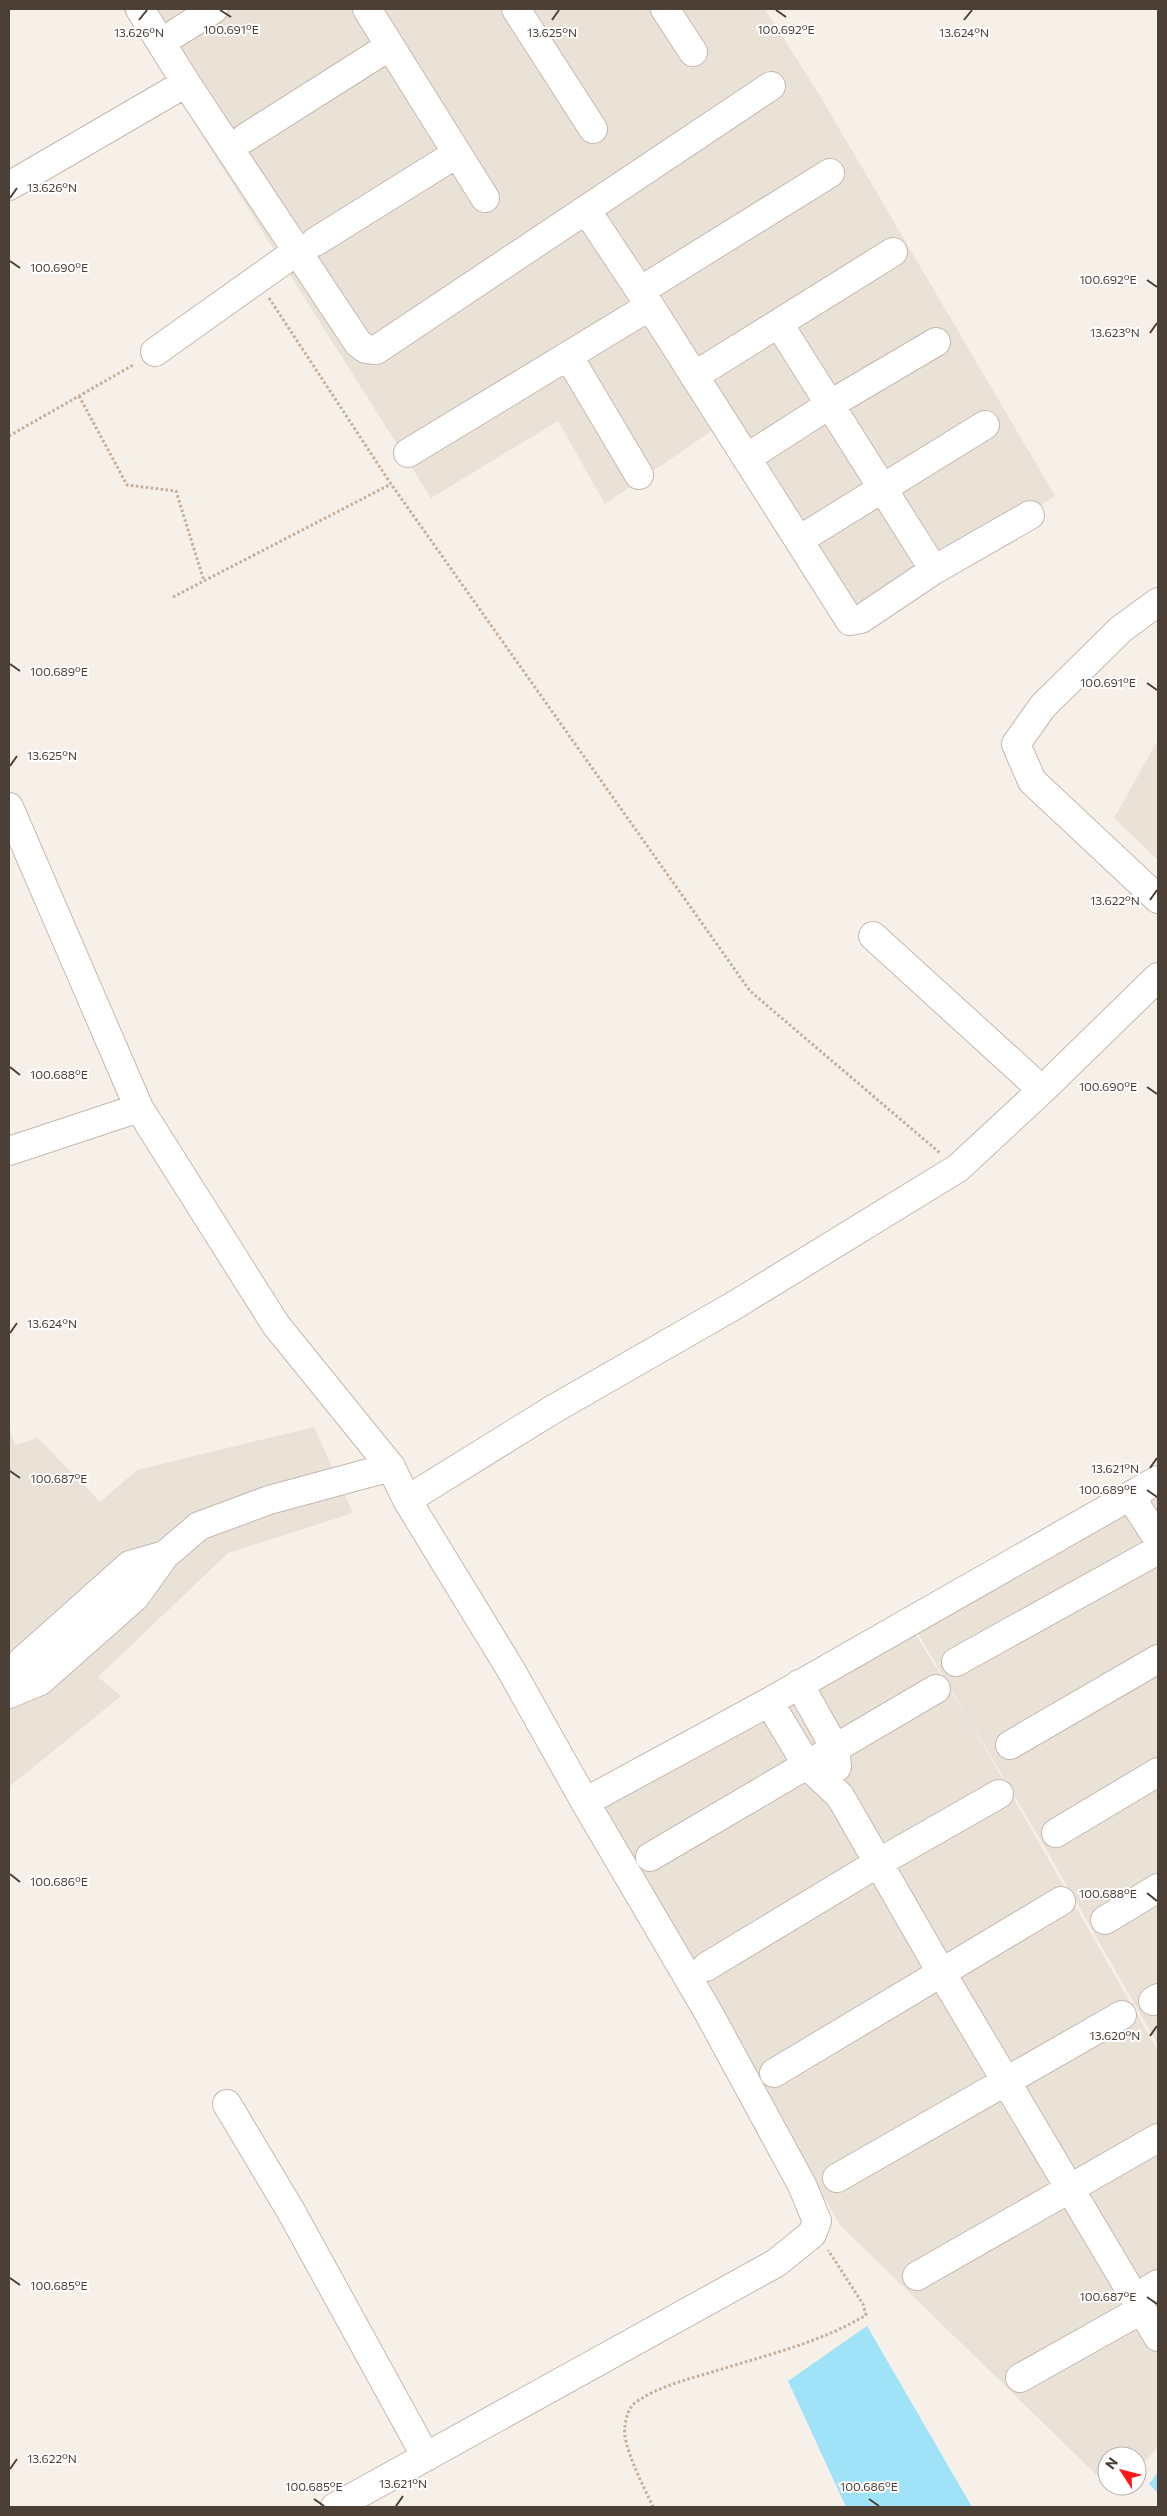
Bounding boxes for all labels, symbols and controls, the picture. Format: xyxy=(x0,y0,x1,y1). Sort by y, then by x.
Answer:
text: 100.691°E xyxy=(203,22,259,36)
text: 100.692°E xyxy=(757,22,815,36)
text: 13.626°N xyxy=(114,25,164,39)
text: 13.625°N xyxy=(527,25,577,39)
text: 13.624°N xyxy=(939,25,989,39)
text: 13.626°N xyxy=(27,180,77,194)
text: 100.690°E xyxy=(30,260,88,274)
text: 100.692°E xyxy=(1079,272,1137,286)
text: 13.623°N xyxy=(1090,325,1140,339)
text: 100.689°E xyxy=(30,664,88,678)
text: 100.691°E xyxy=(1080,675,1136,689)
text: 13.625°N xyxy=(27,748,77,762)
text: 13.622°N xyxy=(1090,893,1140,907)
text: 100.688°E xyxy=(30,1067,88,1081)
text: 100.690°E xyxy=(1079,1079,1137,1093)
text: 13.624°N xyxy=(27,1316,77,1330)
text: 13.621°N xyxy=(1091,1461,1139,1475)
text: 100.687°E xyxy=(31,1471,87,1485)
text: 100.689°E xyxy=(1079,1482,1137,1496)
text: 100.686°E xyxy=(30,1874,88,1888)
text: 100.688°E xyxy=(1079,1886,1137,1900)
text: 13.620°N xyxy=(1090,2028,1140,2042)
text: 100.685°E xyxy=(30,2278,88,2292)
text: 100.687°E xyxy=(1080,2289,1136,2303)
north arrow xyxy=(1097,2446,1147,2496)
text: 13.622°N xyxy=(27,2451,77,2465)
text: N xyxy=(1101,2454,1121,2472)
text: 13.621°N xyxy=(379,2476,427,2490)
text: 100.685°E xyxy=(285,2479,343,2493)
text: 100.686°E xyxy=(840,2479,898,2493)

